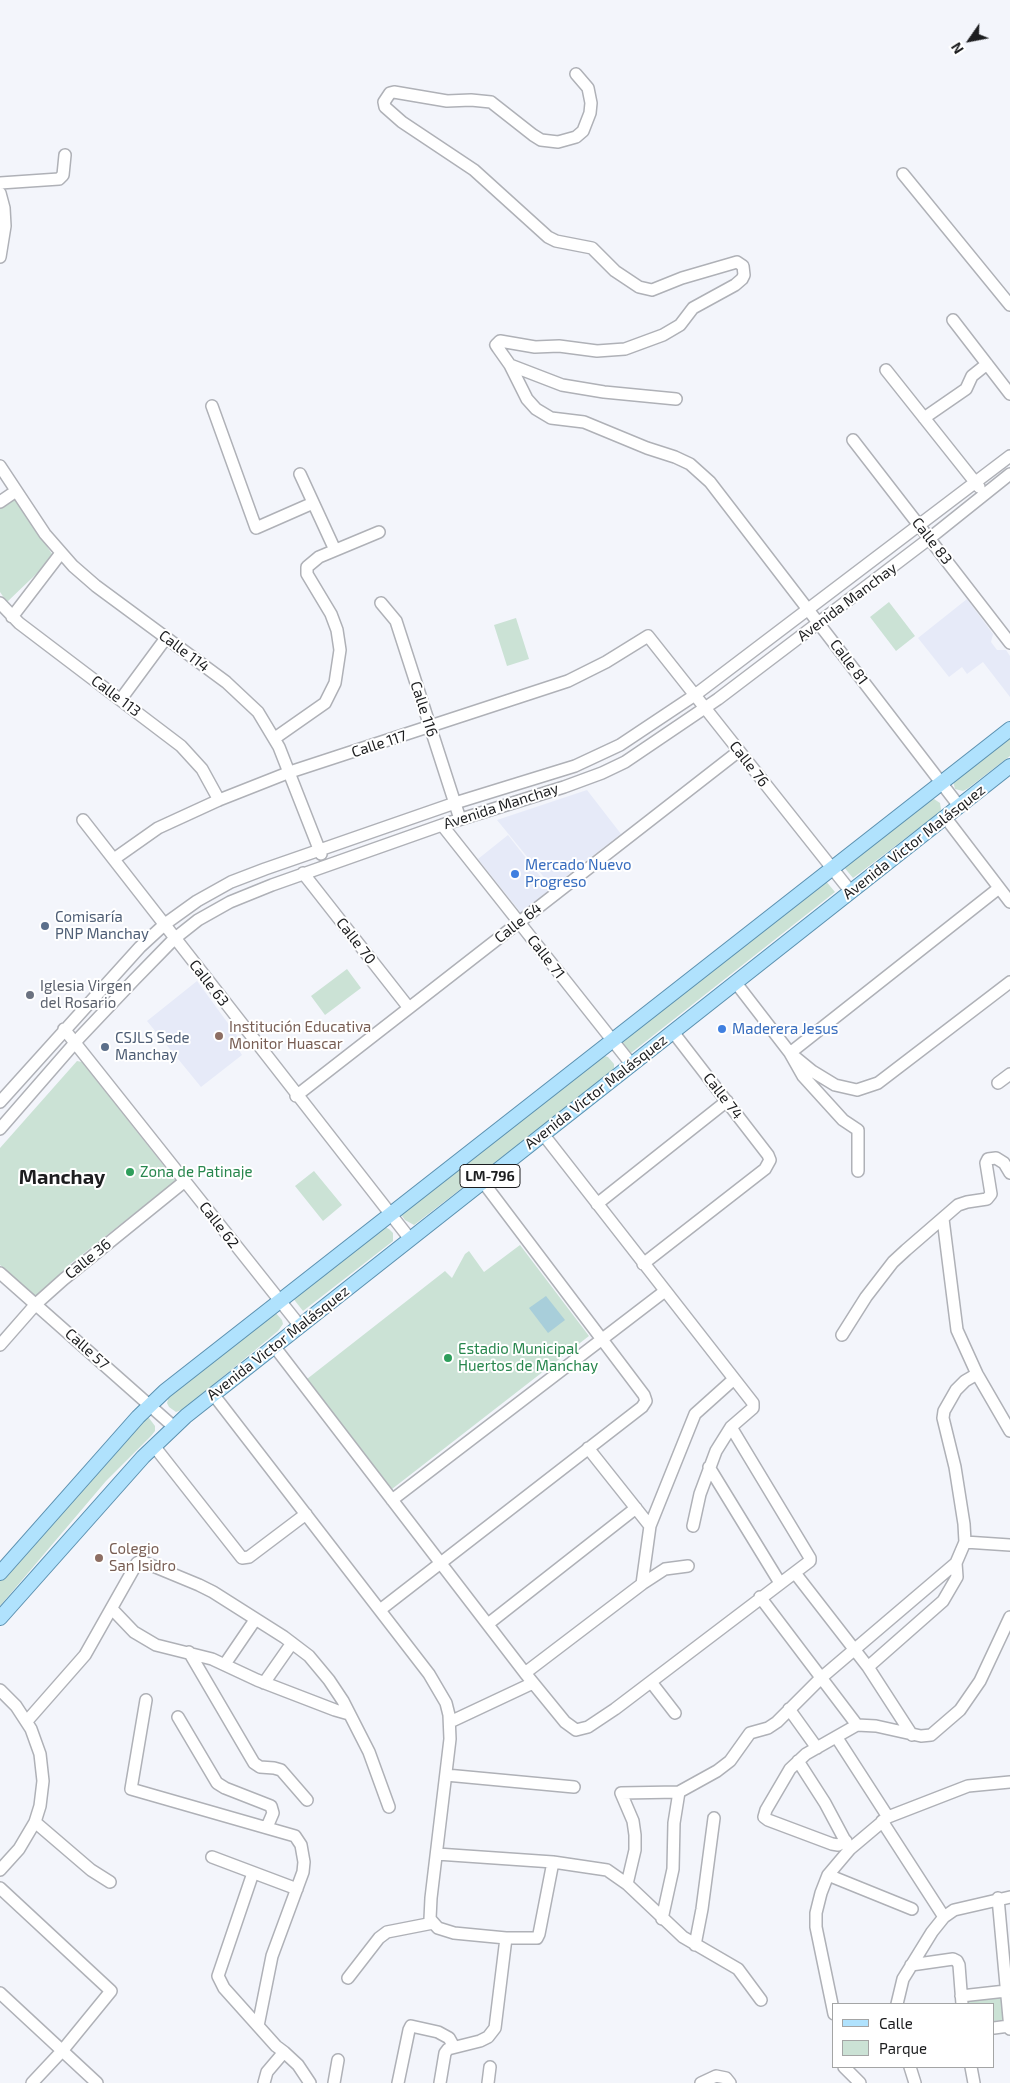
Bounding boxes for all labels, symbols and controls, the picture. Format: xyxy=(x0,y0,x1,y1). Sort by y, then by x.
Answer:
north arrow xyxy=(945,15,995,65)
text: N xyxy=(947,40,967,57)
street label: Calle 83 xyxy=(908,514,956,568)
street label: Avenida Manchay xyxy=(794,559,900,645)
street label: Calle 114 xyxy=(155,626,213,676)
street label: Calle 81 xyxy=(826,636,872,688)
street label: Calle 113 xyxy=(88,672,144,720)
street label: Calle 116 xyxy=(407,679,441,739)
street label: Calle 117 xyxy=(349,727,409,761)
street label: Calle 76 xyxy=(725,737,773,791)
street label: Avenida Manchay xyxy=(441,779,561,833)
street label: Avenida Victor Malásquez xyxy=(839,781,989,903)
place label: Mercado Nuevo Progreso xyxy=(525,856,632,891)
marker: Mercado Nuevo Progreso xyxy=(509,868,521,880)
street label: Calle 64 xyxy=(491,899,545,947)
place label: Comisaría PNP Manchay xyxy=(55,908,149,943)
street label: Calle 70 xyxy=(332,914,380,968)
marker: Comisaría PNP Manchay xyxy=(39,920,51,932)
street label: Calle 71 xyxy=(523,931,569,983)
street label: Calle 63 xyxy=(185,956,233,1010)
place label: Iglesia Virgen del Rosario xyxy=(40,977,132,1012)
marker: Iglesia Virgen del Rosario xyxy=(24,989,36,1001)
place label: Institución Educativa Monitor Huascar xyxy=(229,1018,371,1053)
place label: Maderera Jesus xyxy=(732,1020,838,1038)
marker: Maderera Jesus xyxy=(716,1023,728,1035)
place label: CSJLS Sede Manchay xyxy=(115,1029,190,1064)
marker: Institución Educativa Monitor Huascar xyxy=(213,1030,225,1042)
street label: Avenida Victor Malásquez xyxy=(521,1031,671,1153)
marker: CSJLS Sede Manchay xyxy=(99,1041,111,1053)
street label: Calle 74 xyxy=(699,1069,747,1123)
place label: Zona de Patinaje xyxy=(140,1163,253,1181)
road number: LM-796 xyxy=(460,1164,520,1188)
district label: Manchay xyxy=(19,1165,105,1189)
marker: Zona de Patinaje xyxy=(124,1166,136,1178)
street label: Calle 62 xyxy=(195,1198,243,1252)
street label: Calle 36 xyxy=(61,1235,115,1283)
street label: Avenida Victor Malásquez xyxy=(203,1282,353,1404)
street label: Calle 57 xyxy=(61,1325,113,1373)
place label: Estadio Municipal Huertos de Manchay xyxy=(458,1340,598,1375)
marker: Estadio Municipal Huertos de Manchay xyxy=(442,1352,454,1364)
place label: Colegio San Isidro xyxy=(109,1540,176,1575)
marker: Colegio San Isidro xyxy=(93,1552,105,1564)
legend xyxy=(832,2003,995,2068)
text: Calle xyxy=(879,2014,913,2032)
text: Parque xyxy=(879,2039,927,2057)

